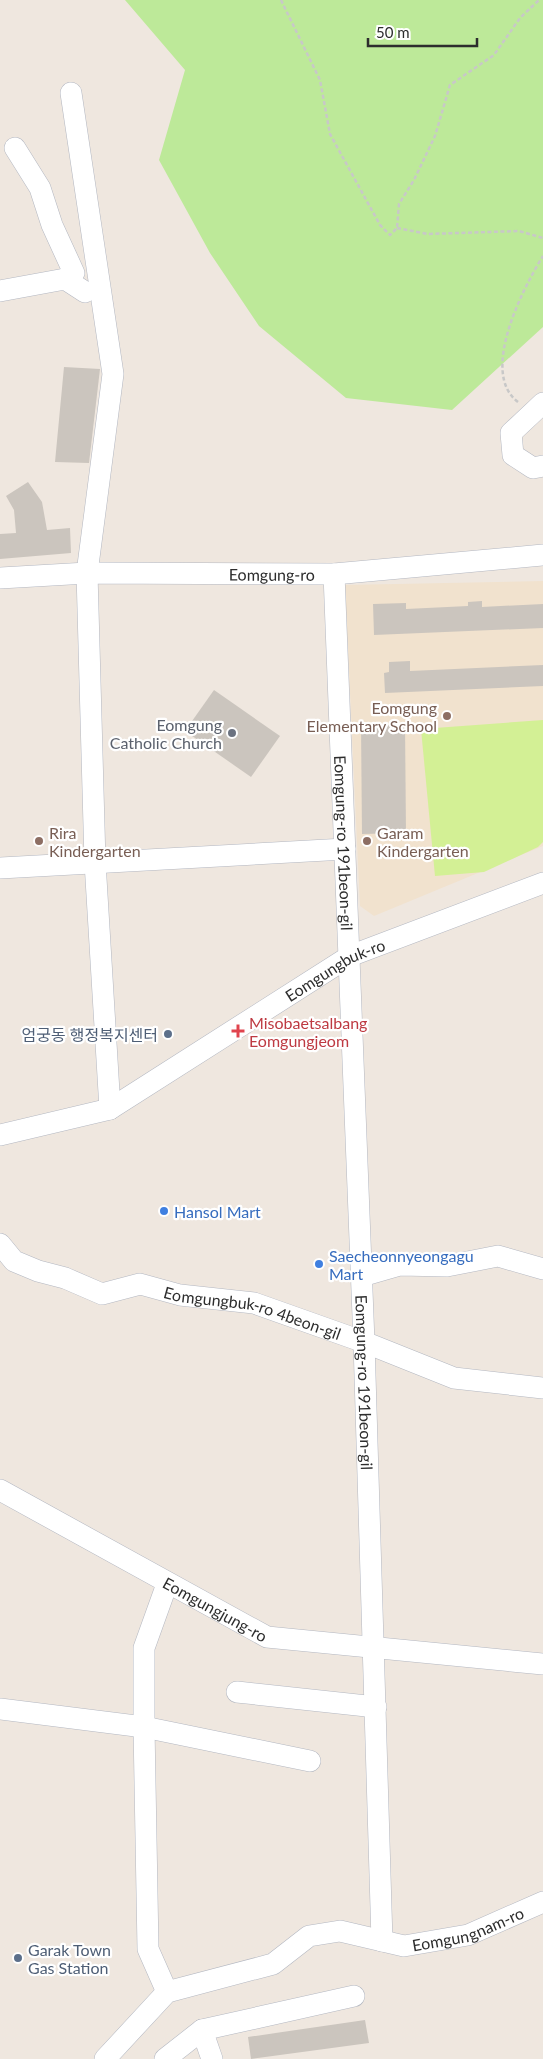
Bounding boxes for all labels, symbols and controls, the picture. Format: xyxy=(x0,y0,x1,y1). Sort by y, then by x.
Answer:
scale bar xyxy=(368,15,477,47)
text: 50 m xyxy=(376,23,410,41)
street label: Eomgung-ro xyxy=(229,564,315,583)
place label: Eomgung Elementary School xyxy=(307,698,437,735)
marker: Eomgung Elementary School xyxy=(441,710,453,722)
place label: Eomgung Catholic Church xyxy=(110,715,222,752)
marker: Eomgung Catholic Church xyxy=(226,727,238,739)
street label: Eomgung-ro 191beon-gil xyxy=(332,755,357,931)
place label: Rira Kindergarten xyxy=(49,823,141,860)
place label: Garam Kindergarten xyxy=(377,823,469,860)
marker: Rira Kindergarten xyxy=(33,835,45,847)
marker: Garam Kindergarten xyxy=(361,835,373,847)
street label: Eomgungbuk-ro xyxy=(281,934,387,1005)
place label: Misobaetsalbang Eomgungjeom xyxy=(249,1013,367,1050)
marker: Misobaetsalbang Eomgungjeom xyxy=(231,1024,245,1038)
place label: 엄궁동 행정복지센터 xyxy=(21,1025,158,1044)
marker: 엄궁동 행정복지센터 xyxy=(162,1028,174,1040)
place label: Hansol Mart xyxy=(174,1202,261,1221)
marker: Hansol Mart xyxy=(158,1205,170,1217)
place label: Saecheonnyeongagu Mart xyxy=(329,1246,474,1283)
marker: Saecheonnyeongagu Mart xyxy=(313,1258,325,1270)
street label: Eomgungbuk-ro 4beon-gil xyxy=(162,1282,344,1343)
street label: Eomgung-ro 191beon-gil xyxy=(353,1294,377,1470)
street label: Eomgungjung-ro xyxy=(160,1572,271,1645)
street label: Eomgungnam-ro xyxy=(410,1902,526,1954)
place label: Garak Town Gas Station xyxy=(28,1940,111,1977)
marker: Garak Town Gas Station xyxy=(12,1952,24,1964)

